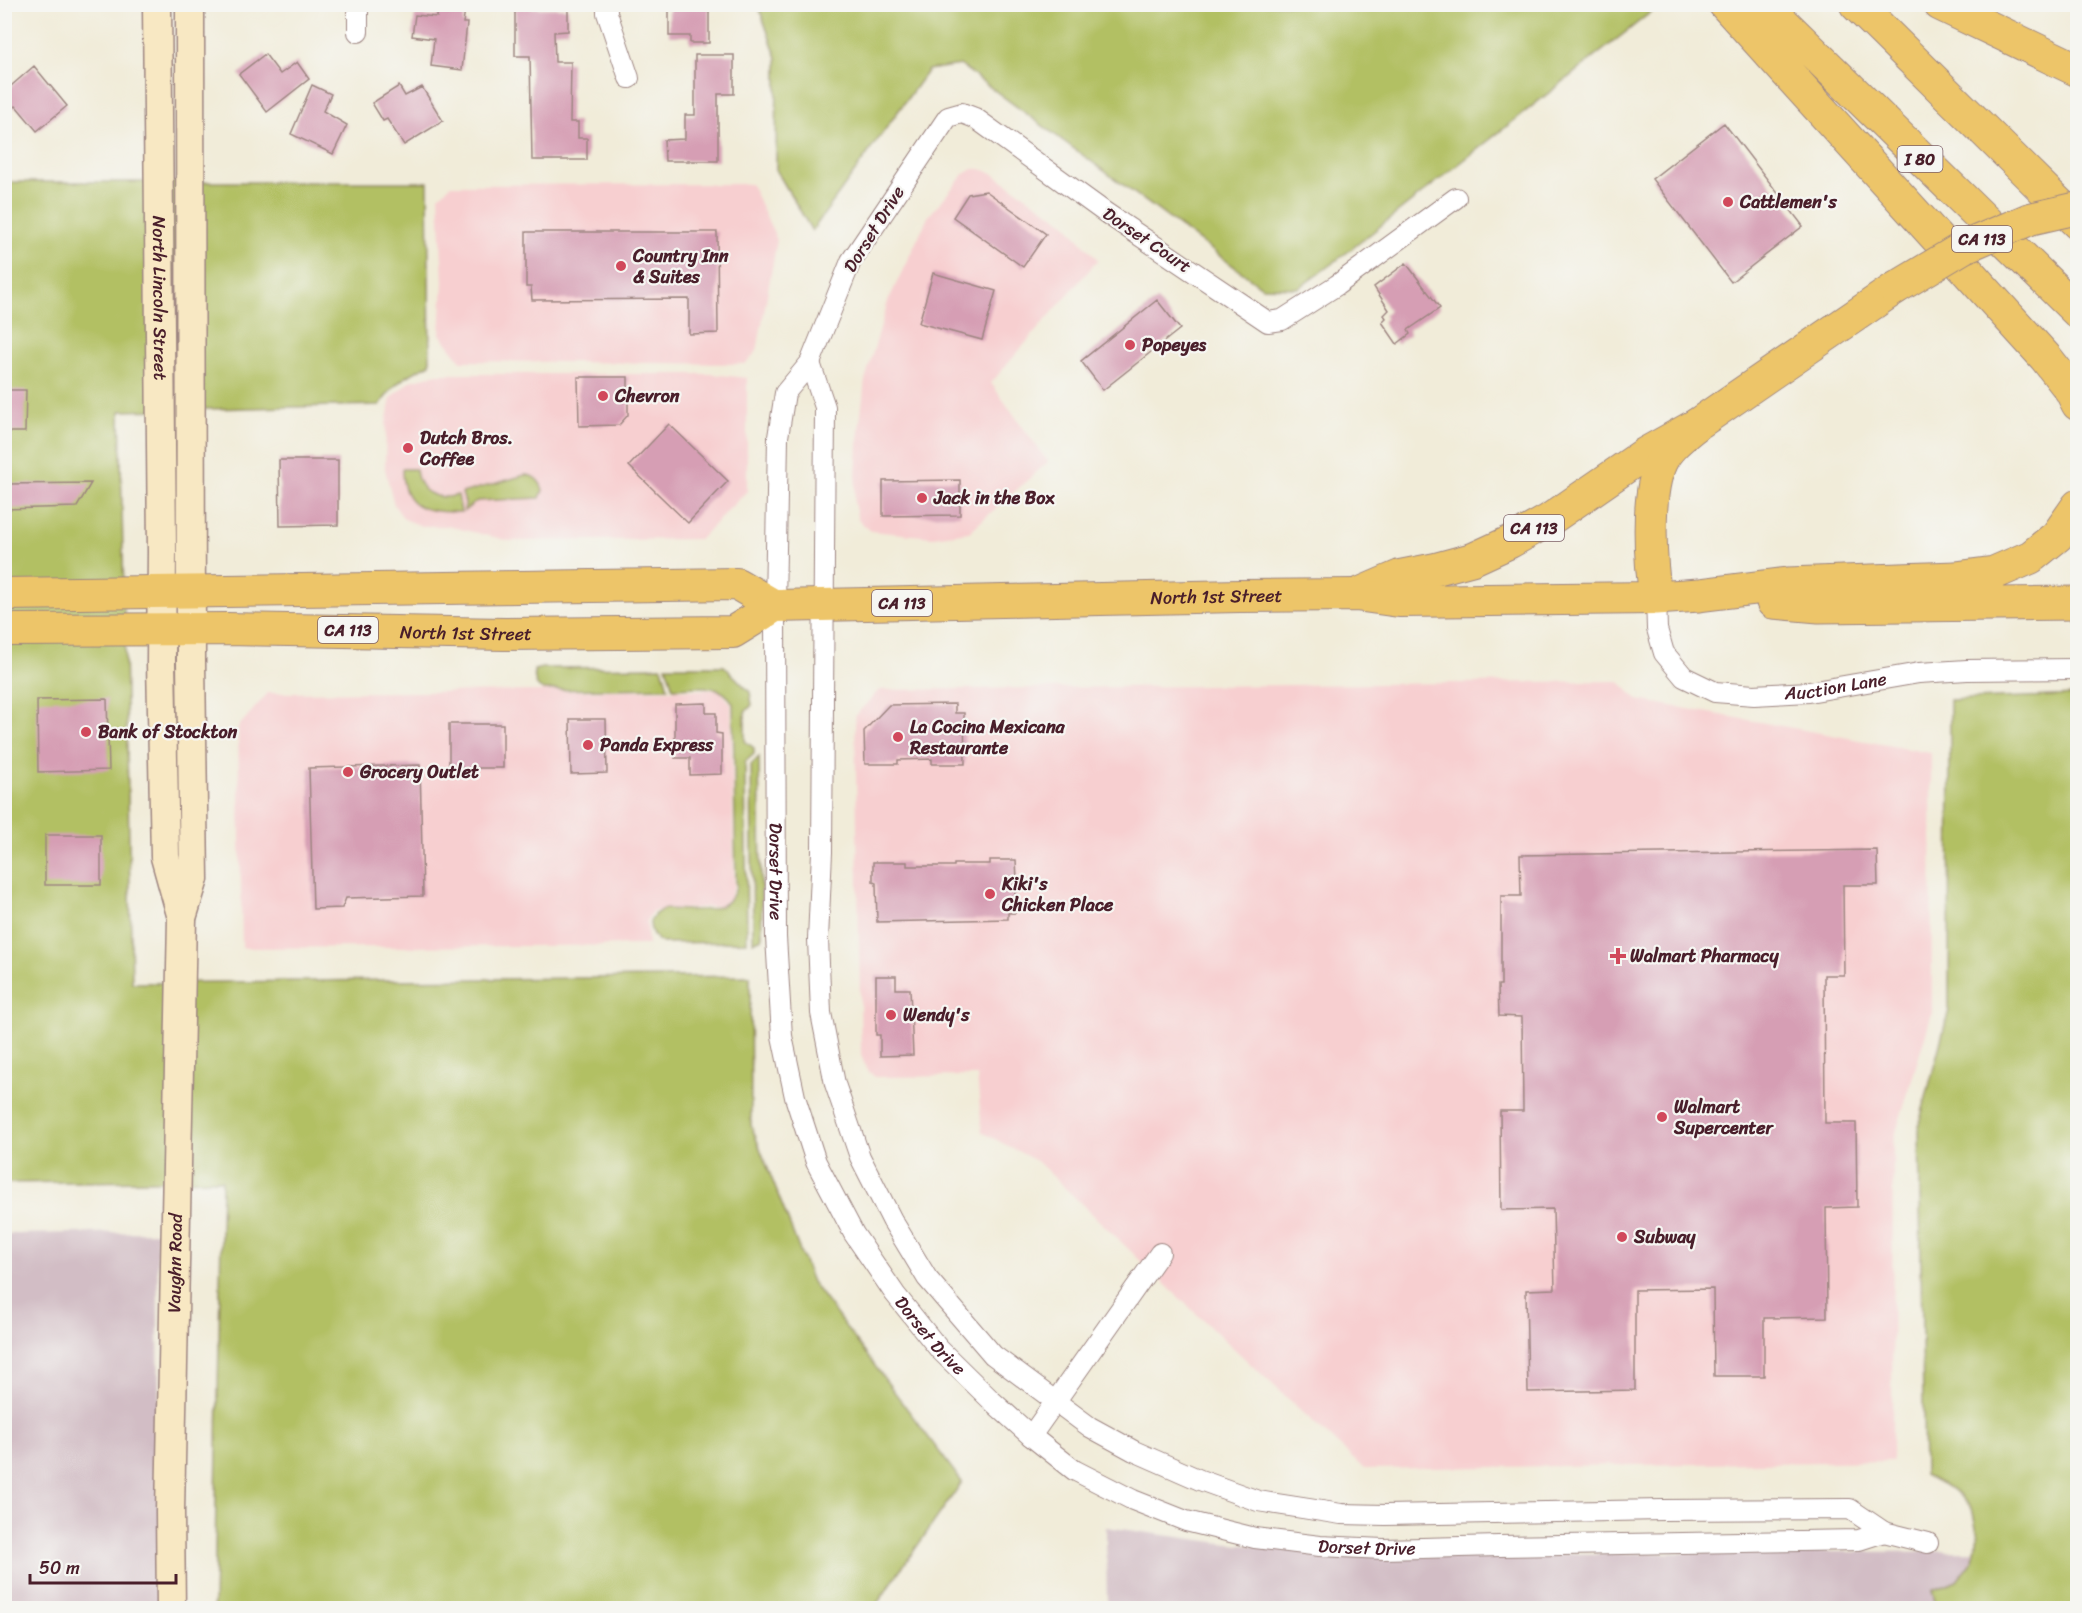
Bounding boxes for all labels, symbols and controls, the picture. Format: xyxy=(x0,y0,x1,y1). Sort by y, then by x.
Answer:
road number: I 80 xyxy=(1898,146,1942,172)
street label: Dorset Drive xyxy=(835,179,913,279)
place label: Cattlemen's xyxy=(1739,186,1838,218)
marker: Cattlemen's xyxy=(1721,195,1735,209)
street label: Dorset Court xyxy=(1096,198,1198,282)
street label: North Lincoln Street xyxy=(143,216,176,380)
road number: CA 113 xyxy=(1952,226,2012,252)
place label: Country Inn & Suites xyxy=(632,240,729,293)
marker: Country Inn & Suites xyxy=(614,259,628,273)
place label: Popeyes xyxy=(1142,329,1207,361)
marker: Popeyes xyxy=(1123,338,1137,352)
place label: Chevron xyxy=(614,380,680,412)
marker: Chevron xyxy=(596,389,610,403)
place label: Dutch Bros. Coffee xyxy=(419,422,513,475)
marker: Dutch Bros. Coffee xyxy=(401,441,415,455)
place label: Jack in the Box xyxy=(933,482,1055,514)
marker: Jack in the Box xyxy=(915,491,929,505)
road number: CA 113 xyxy=(1504,515,1564,541)
street label: North 1st Street xyxy=(1150,580,1283,614)
road number: CA 113 xyxy=(872,590,932,616)
street label: North 1st Street xyxy=(400,616,532,650)
road number: CA 113 xyxy=(318,617,378,643)
street label: Auction Lane xyxy=(1783,663,1889,709)
place label: La Cocina Mexicana Restaurante xyxy=(909,711,1066,764)
place label: Bank of Stockton xyxy=(98,716,238,748)
marker: Bank of Stockton xyxy=(79,725,93,739)
place label: Panda Express xyxy=(600,729,714,761)
marker: La Cocina Mexicana Restaurante xyxy=(891,730,905,744)
marker: Panda Express xyxy=(581,738,595,752)
place label: Grocery Outlet xyxy=(359,756,479,788)
marker: Grocery Outlet xyxy=(341,765,355,779)
street label: Dorset Drive xyxy=(760,823,792,920)
place label: Kiki's Chicken Place xyxy=(1001,868,1114,921)
marker: Kiki's Chicken Place xyxy=(983,887,997,901)
place label: Walmart Pharmacy xyxy=(1630,940,1779,972)
marker: Walmart Pharmacy xyxy=(1611,949,1625,963)
place label: Wendy's xyxy=(903,999,970,1031)
marker: Wendy's xyxy=(884,1008,898,1022)
place label: Walmart Supercenter xyxy=(1673,1091,1775,1144)
marker: Walmart Supercenter xyxy=(1655,1110,1669,1124)
street label: Vaughn Road xyxy=(158,1211,192,1313)
place label: Subway xyxy=(1633,1221,1696,1253)
marker: Subway xyxy=(1615,1230,1629,1244)
street label: Dorset Drive xyxy=(886,1289,974,1383)
street label: Dorset Drive xyxy=(1317,1530,1416,1565)
scale bar xyxy=(30,1547,176,1585)
text: 50 m xyxy=(39,1552,80,1584)

